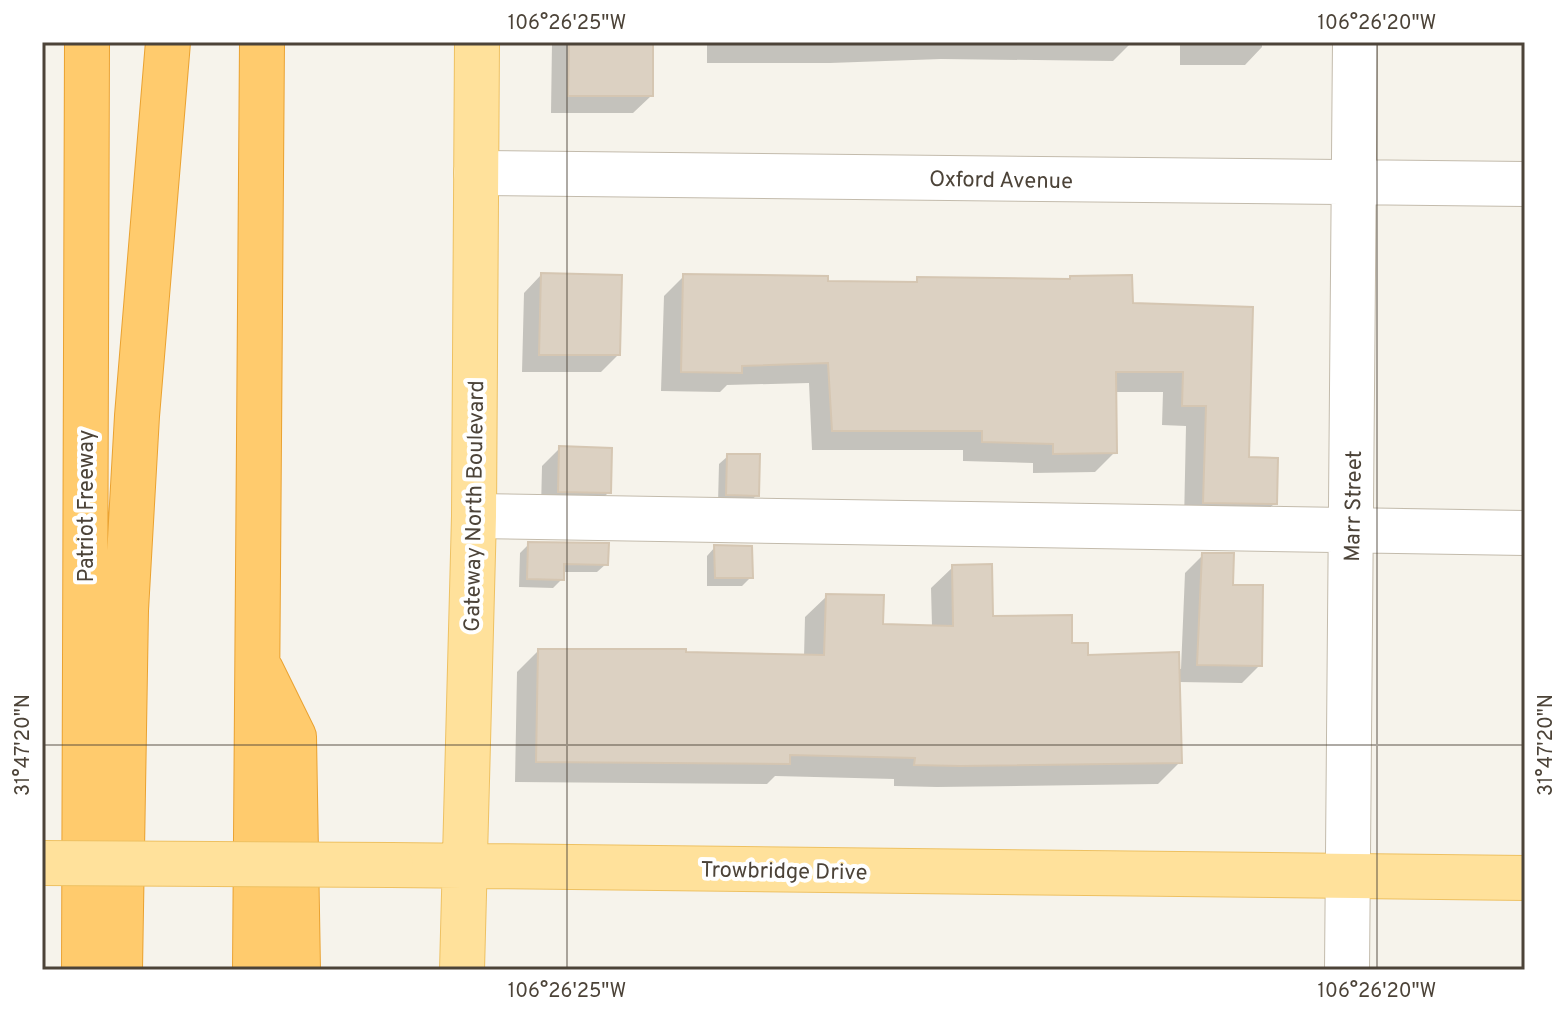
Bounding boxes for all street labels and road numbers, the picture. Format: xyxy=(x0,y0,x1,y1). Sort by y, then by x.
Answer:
street label: Oxford Avenue xyxy=(929,167,1073,196)
street label: Gateway North Boulevard xyxy=(460,380,491,632)
street label: Patriot Freeway xyxy=(74,430,101,582)
street label: Marr Street xyxy=(1340,450,1369,562)
street label: Trowbridge Drive xyxy=(700,858,868,887)

